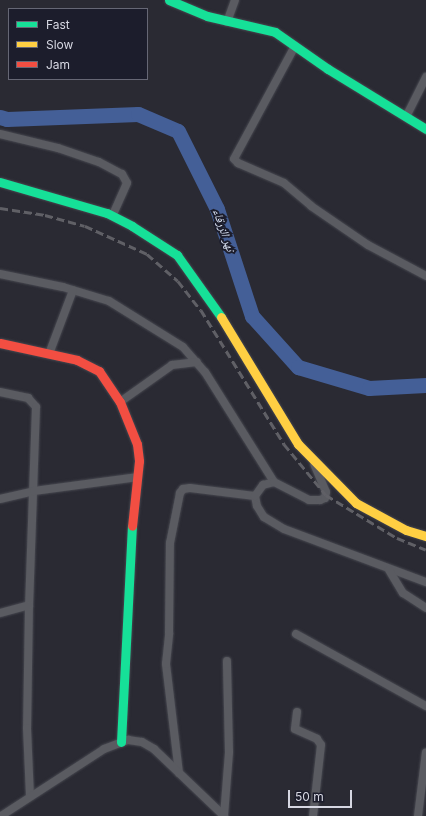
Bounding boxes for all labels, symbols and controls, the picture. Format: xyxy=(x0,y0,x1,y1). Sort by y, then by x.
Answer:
legend xyxy=(8,8,148,80)
text: Fast xyxy=(46,17,70,32)
text: Slow xyxy=(46,37,73,52)
text: Jam xyxy=(46,57,70,72)
water label: نهر الزرقاء xyxy=(210,207,238,253)
scale bar xyxy=(290,782,354,808)
text: 50 m xyxy=(295,789,324,804)

